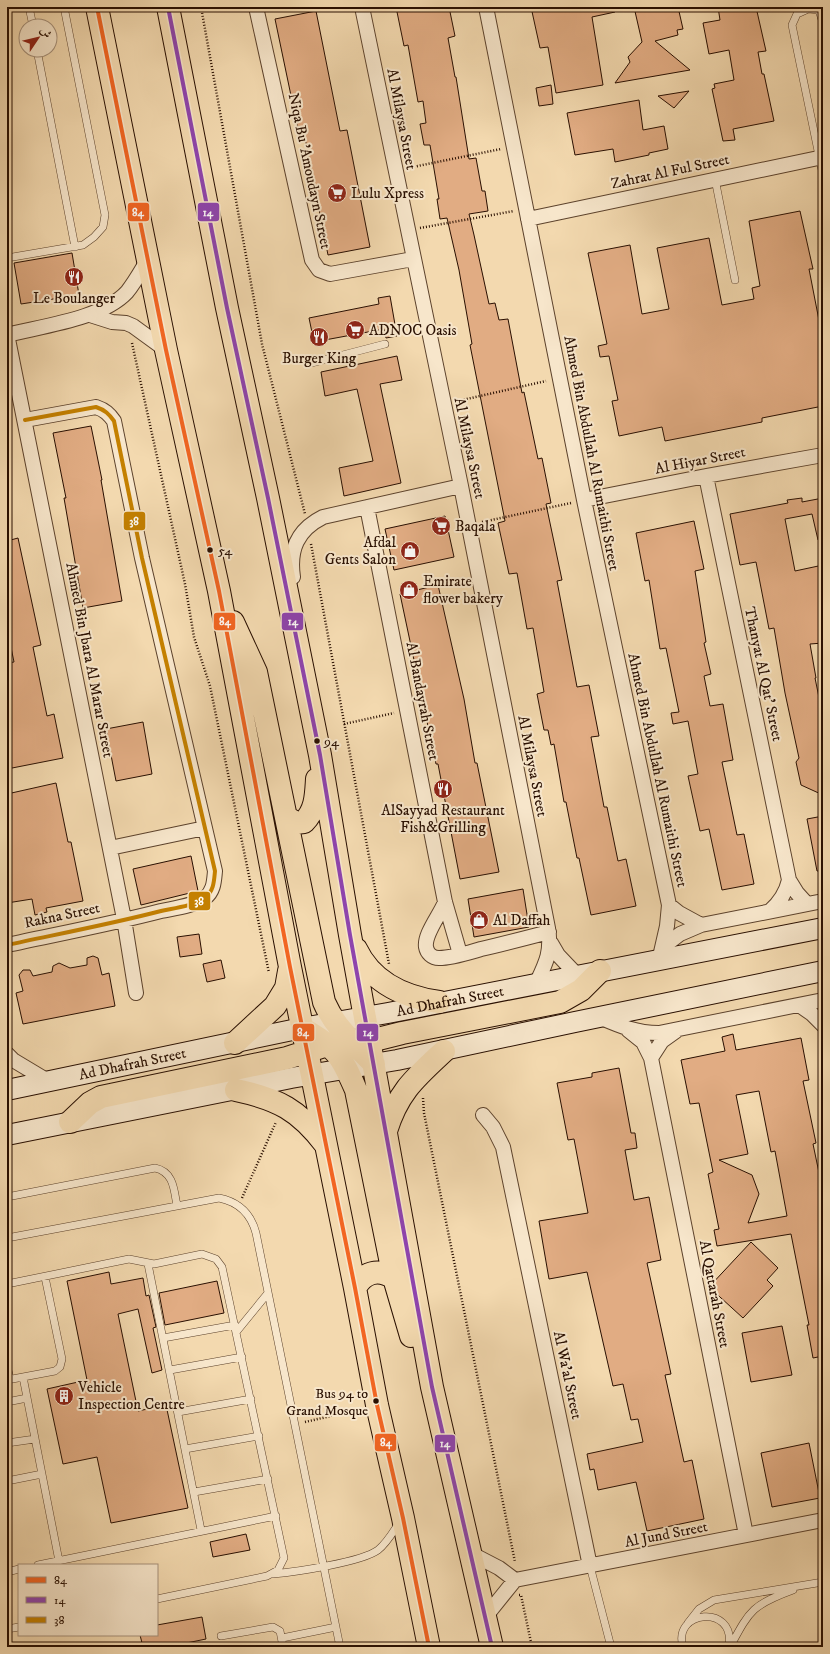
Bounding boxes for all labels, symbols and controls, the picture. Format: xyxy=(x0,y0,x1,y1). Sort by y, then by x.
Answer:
north arrow xyxy=(18,18,58,58)
text: ش xyxy=(37,24,54,41)
street label: Al Milaysa Street xyxy=(382,67,421,172)
street label: Niqa Bu 'Amoudayn Street xyxy=(284,91,335,251)
street label: Zahrat Al Ful Street xyxy=(609,150,731,193)
supermarket icon: Lulu Xpress xyxy=(326,182,348,204)
place label: Lulu Xpress xyxy=(351,184,424,203)
line badge: 84 xyxy=(127,202,150,222)
line badge: 14 xyxy=(197,202,220,222)
text: 84 xyxy=(132,206,145,220)
text: 14 xyxy=(203,206,214,220)
restaurant icon: Le Boulanger xyxy=(63,266,85,288)
place label: Le Boulanger xyxy=(33,289,115,308)
supermarket icon: ADNOC Oasis xyxy=(344,319,366,341)
place label: ADNOC Oasis xyxy=(369,321,456,340)
restaurant icon: Burger King xyxy=(308,326,330,348)
street label: Ahmed Bin Abdullah Al Rumaithi Street xyxy=(559,334,624,572)
place label: Burger King xyxy=(282,349,357,368)
street label: Al Milaysa Street xyxy=(450,396,490,501)
street label: Al Hiyar Street xyxy=(653,442,747,479)
line badge: 38 xyxy=(123,511,146,531)
text: 38 xyxy=(129,515,139,529)
supermarket icon: Baqala xyxy=(430,515,452,537)
place label: Baqala xyxy=(455,517,496,536)
place label: Afdal Gents Salon xyxy=(325,533,396,569)
shop icon: Afdal Gents Salon xyxy=(399,540,421,562)
place label: 54 xyxy=(218,542,233,560)
marker: 54 xyxy=(205,545,215,555)
street label: Ahmed Bin Jbara Al Marar Street xyxy=(61,561,118,759)
place label: Emirate flower bakery xyxy=(423,572,504,608)
shop icon: Emirate flower bakery xyxy=(398,579,420,601)
street label: Thanyat Al Qat' Street xyxy=(740,605,787,743)
line badge: 84 xyxy=(213,612,236,631)
line badge: 14 xyxy=(281,612,304,631)
text: 84 xyxy=(219,615,232,629)
text: 14 xyxy=(288,615,299,629)
street label: Al Bandayrah Street xyxy=(402,640,443,762)
street label: Ahmed Bin Abdullah Al Rumaithi Street xyxy=(623,651,692,889)
street label: Al Milaysa Street xyxy=(513,714,552,819)
place label: 94 xyxy=(323,733,340,751)
marker: 94 xyxy=(312,736,322,746)
restaurant icon: AlSayyad Restaurant Fish&Grilling xyxy=(432,778,454,800)
place label: AlSayyad Restaurant Fish&Grilling xyxy=(381,801,505,837)
line badge: 38 xyxy=(188,891,211,911)
text: 38 xyxy=(194,895,204,909)
street label: Rakna Street xyxy=(23,898,102,933)
shop icon: Al Daffah xyxy=(468,909,490,931)
place label: Al Daffah xyxy=(493,911,551,930)
street label: Ad Dhafrah Street xyxy=(395,982,506,1021)
line badge: 84 xyxy=(292,1023,315,1042)
line badge: 14 xyxy=(356,1023,379,1042)
text: 84 xyxy=(297,1026,310,1040)
text: 14 xyxy=(363,1026,374,1040)
street label: Ad Dhafrah Street xyxy=(77,1044,188,1085)
street label: Al Qattarah Street xyxy=(695,1239,734,1350)
street label: Al Wa'al Street xyxy=(549,1329,586,1421)
place label: Vehicle Inspection Centre xyxy=(77,1378,185,1414)
building icon: Vehicle Inspection Centre xyxy=(53,1385,75,1407)
place label: Bus 94 to Grand Mosque xyxy=(286,1385,368,1420)
marker: Bus 94 to Grand Mosque xyxy=(371,1396,381,1406)
line badge: 84 xyxy=(374,1433,397,1452)
line badge: 14 xyxy=(434,1434,456,1453)
text: 84 xyxy=(380,1436,393,1450)
text: 14 xyxy=(440,1437,451,1451)
street label: Al Jund Street xyxy=(623,1517,709,1552)
legend xyxy=(18,1564,158,1636)
text: 84 xyxy=(54,1573,68,1588)
text: 14 xyxy=(54,1593,66,1608)
text: 38 xyxy=(54,1613,64,1628)

